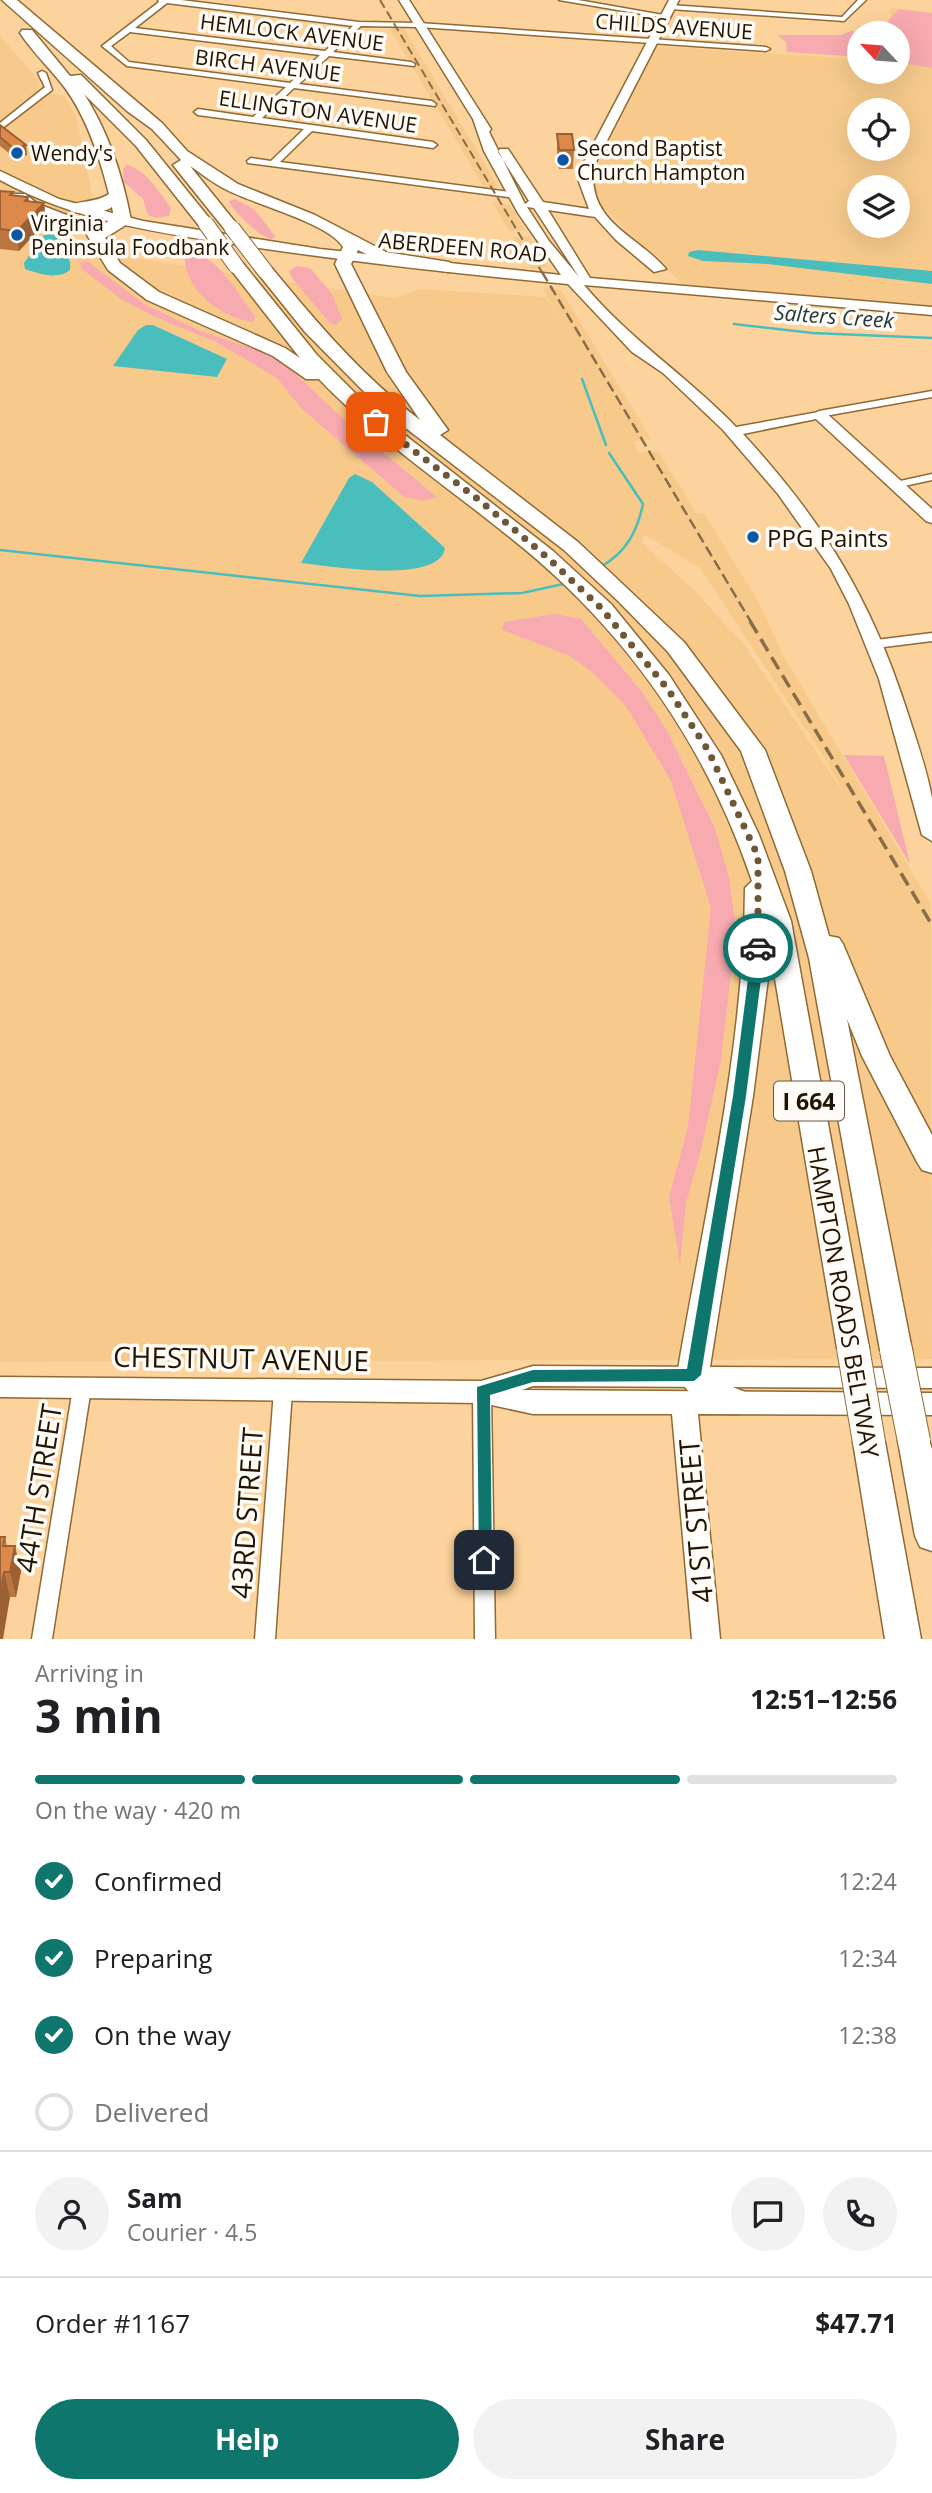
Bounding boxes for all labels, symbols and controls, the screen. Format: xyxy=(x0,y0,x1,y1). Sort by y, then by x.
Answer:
street label: HEMLOCK AVENUE xyxy=(198,7,386,57)
street label: CHILDS AVENUE xyxy=(594,7,754,45)
north arrow xyxy=(847,21,910,84)
map controls xyxy=(847,21,910,238)
street label: BIRCH AVENUE xyxy=(193,42,343,88)
street label: ELLINGTON AVENUE xyxy=(217,83,419,139)
button: locate xyxy=(847,98,910,161)
place label: Second Baptist Church Hampton xyxy=(577,134,745,186)
place label: Wendy's xyxy=(31,139,113,167)
marker: Wendy's xyxy=(9,145,25,161)
marker: Second Baptist Church Hampton xyxy=(555,152,571,168)
button: layers xyxy=(847,175,910,238)
place label: Virginia Peninsula Foodbank xyxy=(31,209,229,261)
street label: ABERDEEN ROAD xyxy=(378,226,548,268)
marker: Virginia Peninsula Foodbank xyxy=(9,227,25,243)
water label: Salters Creek xyxy=(773,298,895,334)
pin xyxy=(346,392,406,452)
icon: bag xyxy=(357,403,395,441)
place label: PPG Paints xyxy=(767,521,888,554)
marker: PPG Paints xyxy=(745,529,761,545)
courier xyxy=(723,913,793,983)
icon: car xyxy=(739,929,777,967)
road number: I 664 xyxy=(774,1082,844,1120)
street label: HAMPTON ROADS BELTWAY xyxy=(800,1144,888,1461)
street label: CHESTNUT AVENUE xyxy=(113,1337,369,1379)
street label: 44TH STREET xyxy=(6,1401,70,1575)
street label: 43RD STREET xyxy=(221,1426,271,1600)
street label: 41ST STREET xyxy=(669,1437,721,1605)
pin xyxy=(454,1530,514,1590)
icon: home xyxy=(465,1541,503,1579)
text: Arriving in xyxy=(35,1657,144,1689)
text: 12:51–12:56 xyxy=(750,1681,897,1717)
text: 3 min xyxy=(35,1684,163,1746)
text: On the way · 420 m xyxy=(35,1794,241,1826)
icon: check xyxy=(35,1862,73,1900)
text: Confirmed xyxy=(94,1863,222,1899)
text: 12:24 xyxy=(838,1865,897,1897)
icon: check xyxy=(35,1939,73,1977)
text: Preparing xyxy=(94,1940,212,1976)
text: 12:34 xyxy=(838,1942,897,1974)
icon: check xyxy=(35,2016,73,2054)
text: On the way xyxy=(94,2017,231,2053)
text: 12:38 xyxy=(838,2019,897,2051)
text: Delivered xyxy=(94,2094,209,2130)
button: person xyxy=(35,2177,109,2251)
button: chat xyxy=(731,2177,805,2251)
button: phone xyxy=(823,2177,897,2251)
text: Sam xyxy=(127,2180,183,2216)
text: Courier · 4.5 xyxy=(127,2216,257,2248)
text: Order #1167 xyxy=(35,2305,190,2341)
text: $47.71 xyxy=(815,2305,897,2341)
button: Help xyxy=(35,2399,459,2479)
button: Share xyxy=(473,2399,897,2479)

